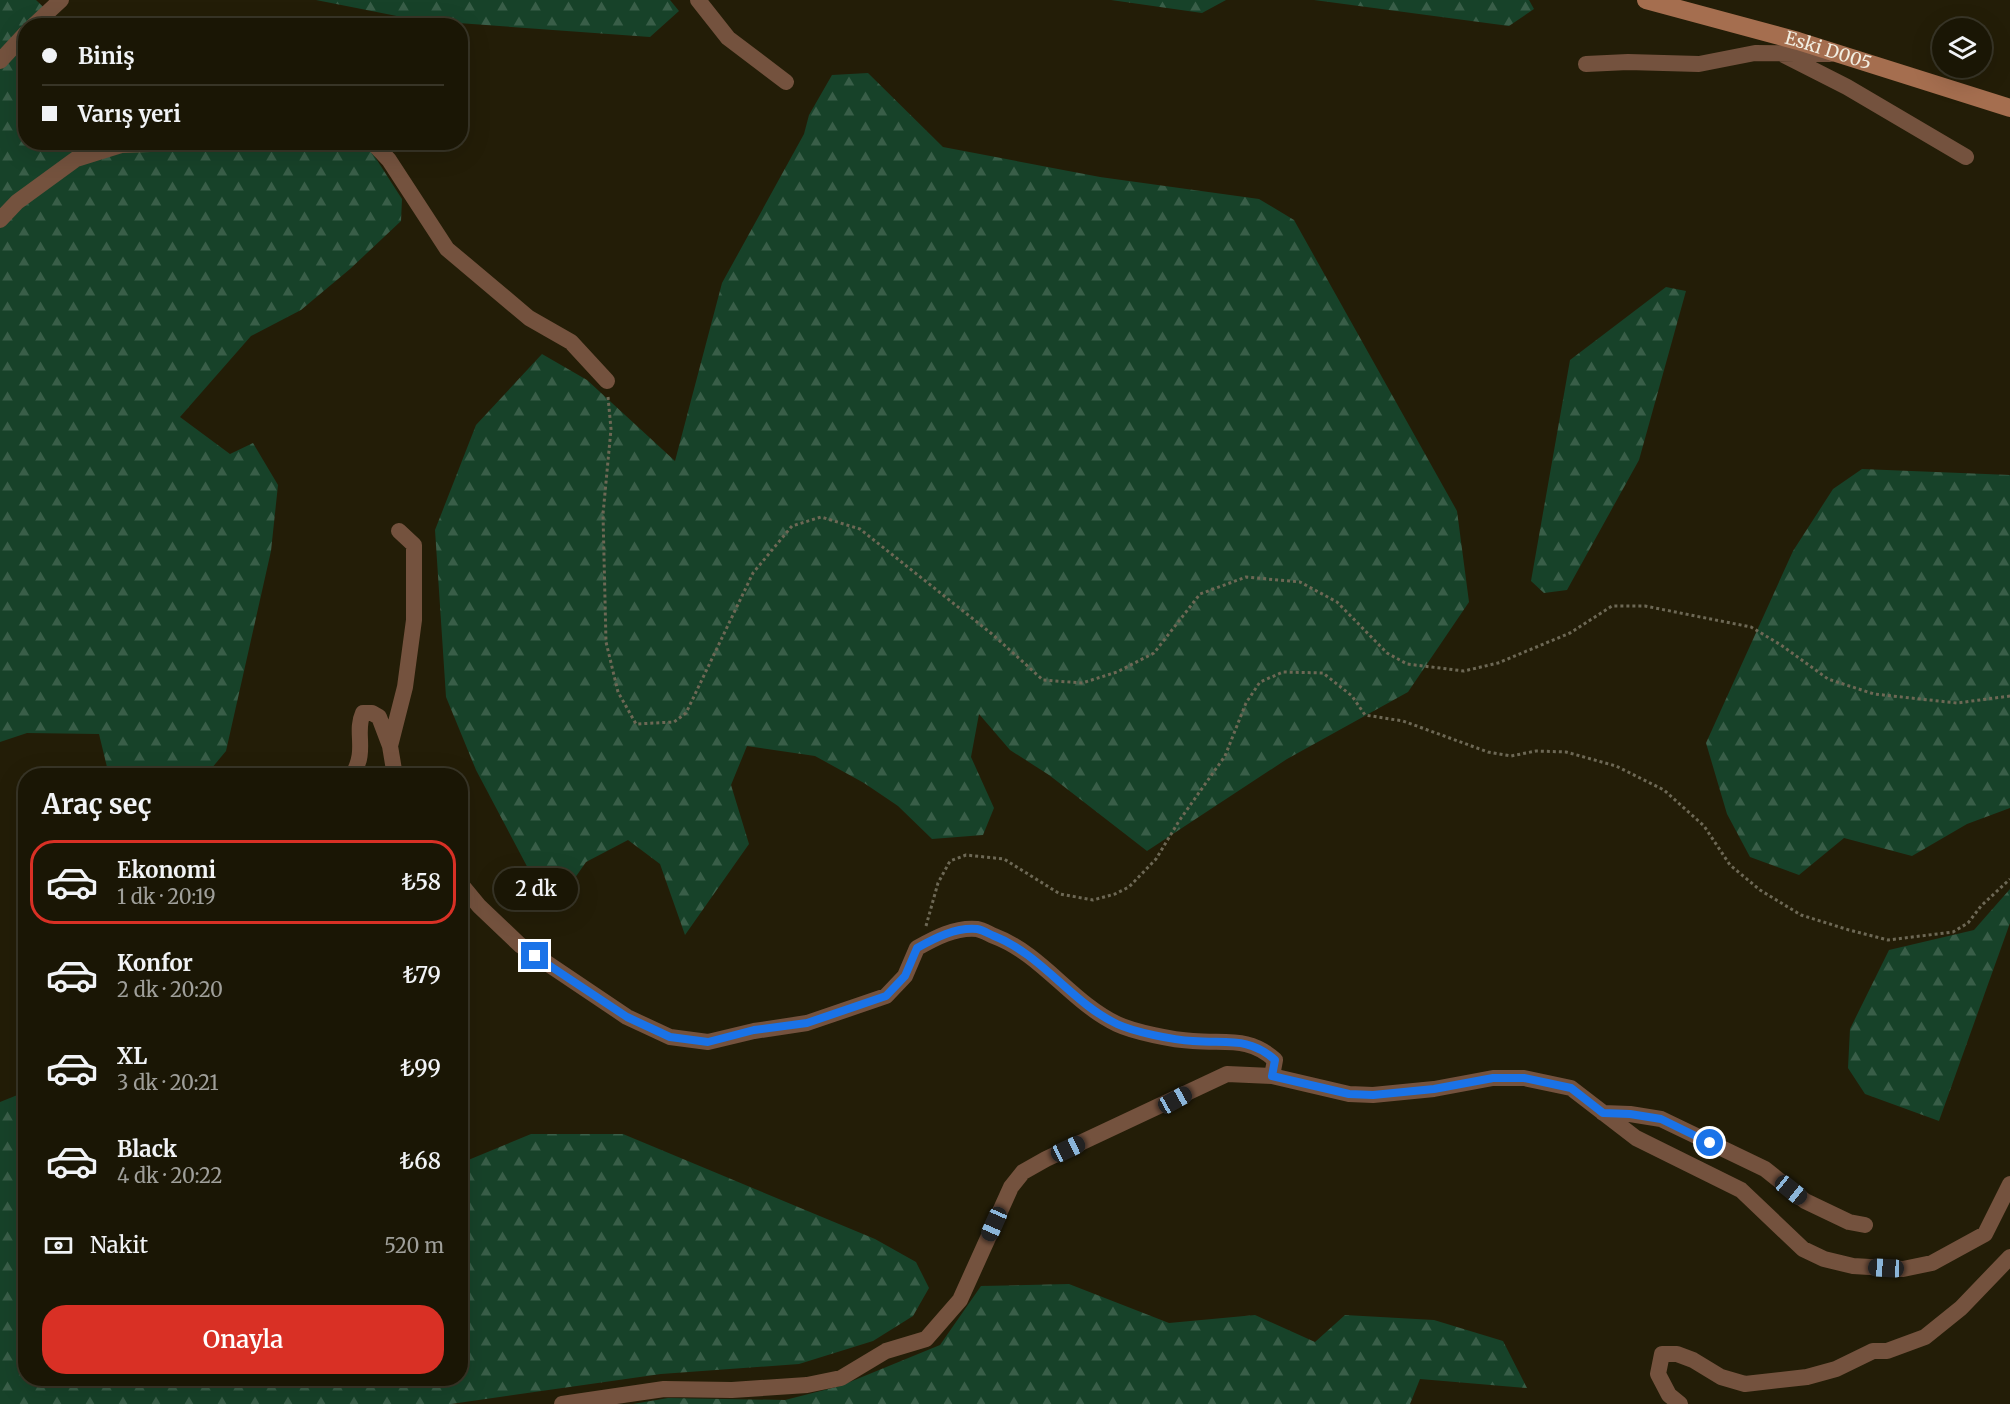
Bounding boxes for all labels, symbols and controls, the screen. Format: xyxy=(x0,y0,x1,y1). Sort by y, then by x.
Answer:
map controls xyxy=(1932,18,1992,78)
button: layers xyxy=(1932,18,1992,78)
street label: Eski D005 xyxy=(1782,26,1874,74)
text: Biniş xyxy=(78,42,135,70)
text: Varış yeri xyxy=(78,100,181,128)
text: Araç seç xyxy=(42,787,152,821)
icon: car xyxy=(45,855,99,909)
text: Ekonomi xyxy=(117,856,216,884)
text: ₺58 xyxy=(401,868,441,896)
callout: 2 dk xyxy=(493,869,577,911)
text: 2 dk xyxy=(515,876,557,901)
text: 1 dk · 20:19 xyxy=(117,884,216,909)
route end xyxy=(521,942,548,969)
icon: car xyxy=(45,948,99,1002)
text: Konfor xyxy=(117,949,193,977)
text: ₺79 xyxy=(402,961,441,989)
text: 2 dk · 20:20 xyxy=(117,977,223,1002)
icon: car xyxy=(45,1041,99,1095)
text: XL xyxy=(117,1042,147,1070)
text: ₺99 xyxy=(400,1054,441,1082)
text: 3 dk · 20:21 xyxy=(117,1070,218,1095)
car xyxy=(1155,1083,1195,1117)
route start xyxy=(1696,1129,1723,1156)
car xyxy=(1048,1133,1088,1165)
icon: car xyxy=(45,1134,99,1188)
text: Black xyxy=(117,1135,177,1163)
text: ₺68 xyxy=(399,1147,441,1175)
text: 4 dk · 20:22 xyxy=(117,1163,222,1188)
car xyxy=(1771,1172,1811,1208)
car xyxy=(978,1204,1010,1244)
icon: cash xyxy=(42,1229,75,1262)
text: Nakit xyxy=(90,1231,148,1259)
text: 520 m xyxy=(384,1233,444,1258)
car xyxy=(1868,1258,1904,1278)
button: Onayla xyxy=(42,1305,444,1374)

